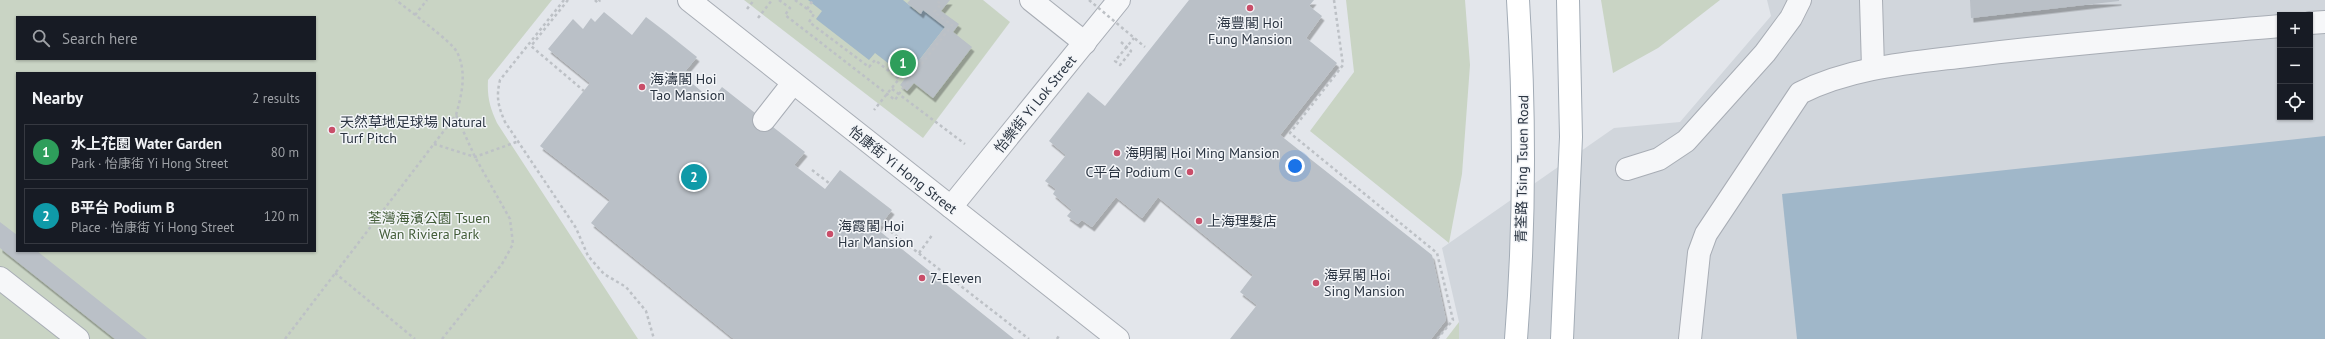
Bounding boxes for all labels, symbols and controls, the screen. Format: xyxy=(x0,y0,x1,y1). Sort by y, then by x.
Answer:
marker: 海豐閣 Hoi Fung Mansion xyxy=(1245,3,1255,13)
map controls xyxy=(2277,12,2313,120)
button: + xyxy=(2277,12,2313,48)
place label: 海豐閣 Hoi Fung Mansion xyxy=(1208,14,1292,48)
search box xyxy=(16,16,316,60)
icon: search xyxy=(30,27,52,49)
text: Search here xyxy=(62,29,138,48)
pin: 1 xyxy=(890,48,916,78)
button: − xyxy=(2277,48,2313,84)
street label: 怡樂街 Yi Lok Street xyxy=(990,51,1080,157)
place label: 海濤閣 Hoi Tao Mansion xyxy=(650,70,725,104)
marker: 海濤閣 Hoi Tao Mansion xyxy=(637,82,647,92)
button: locate xyxy=(2277,84,2313,120)
text: Nearby xyxy=(32,87,83,109)
text: 2 results xyxy=(252,90,300,107)
street label: 青荃路 Tsing Tsuen Road xyxy=(1512,95,1532,243)
place label: 天然草地足球場 Natural Turf Pitch xyxy=(340,113,486,147)
street label: 怡康街 Yi Hong Street xyxy=(845,122,961,218)
marker: 天然草地足球場 Natural Turf Pitch xyxy=(327,125,337,135)
text: 水上花園 Water Garden xyxy=(71,134,222,153)
text: 1 xyxy=(42,144,50,161)
text: 80 m xyxy=(271,144,299,161)
place label: 海明閣 Hoi Ming Mansion xyxy=(1125,144,1279,162)
marker: 海明閣 Hoi Ming Mansion xyxy=(1112,148,1122,158)
text: Park · 怡康街 Yi Hong Street xyxy=(71,155,228,172)
your location xyxy=(1285,156,1305,176)
pin: 2 xyxy=(681,162,707,192)
place label: C平台 Podium C xyxy=(1086,163,1182,181)
marker: C平台 Podium C xyxy=(1185,167,1195,177)
text: B平台 Podium B xyxy=(71,198,175,217)
text: 2 xyxy=(42,208,50,225)
text: 120 m xyxy=(264,208,299,225)
park label: 荃灣海濱公園 Tsuen Wan Riviera Park xyxy=(368,209,490,243)
place label: 上海理髮店 xyxy=(1207,212,1277,230)
marker: 上海理髮店 xyxy=(1194,216,1204,226)
place label: 海霞閣 Hoi Har Mansion xyxy=(838,217,913,251)
text: Place · 怡康街 Yi Hong Street xyxy=(71,219,234,236)
marker: 海霞閣 Hoi Har Mansion xyxy=(825,229,835,239)
place label: 海昇閣 Hoi Sing Mansion xyxy=(1324,266,1405,300)
place label: 7-Eleven xyxy=(930,269,982,287)
marker: 7-Eleven xyxy=(917,273,927,283)
marker: 海昇閣 Hoi Sing Mansion xyxy=(1311,278,1321,288)

